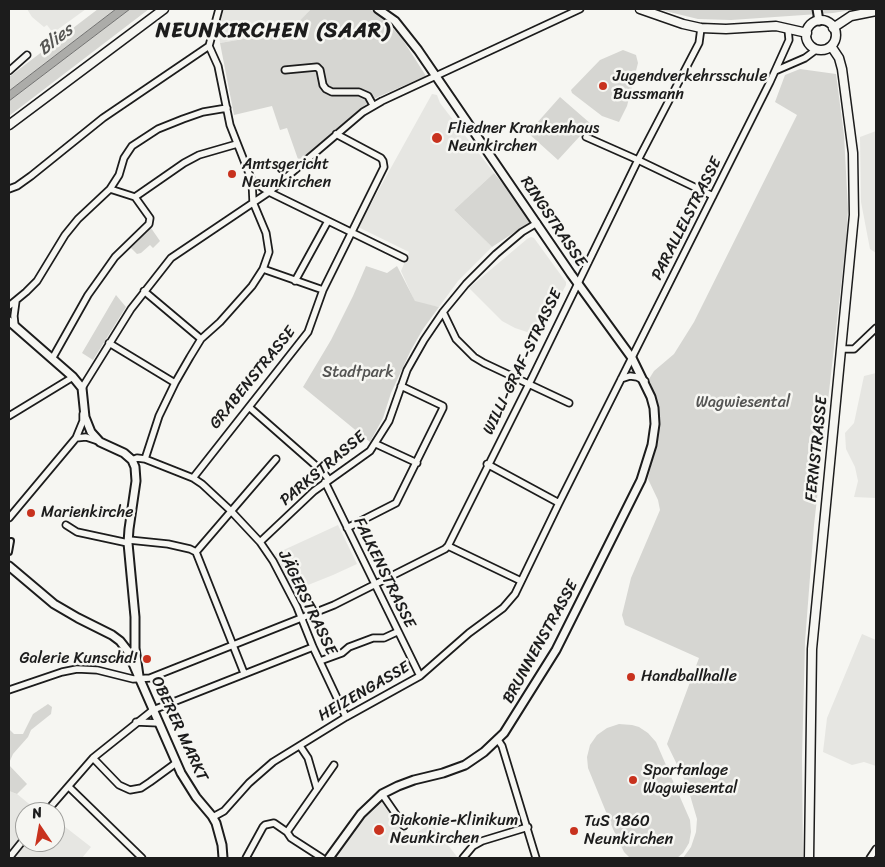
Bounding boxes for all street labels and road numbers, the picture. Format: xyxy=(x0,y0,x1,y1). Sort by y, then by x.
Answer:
street label: PARALLELSTRASSE xyxy=(648,154,726,284)
street label: RINGSTRASSE xyxy=(516,173,590,271)
street label: WILLI-GRAF-STRASSE xyxy=(479,286,567,438)
street label: GRABENSTRASSE xyxy=(206,323,300,433)
street label: FERNSTRASSE xyxy=(802,395,832,503)
street label: PARKSTRASSE xyxy=(276,428,370,510)
street label: FALKENSTRASSE xyxy=(349,515,419,631)
street label: JÄGERSTRASSE xyxy=(273,548,341,658)
street label: BRUNNENSTRASSE xyxy=(499,577,583,707)
street label: HEIZENGASSE xyxy=(315,658,413,726)
street label: OBERER MARKT xyxy=(146,674,212,784)

